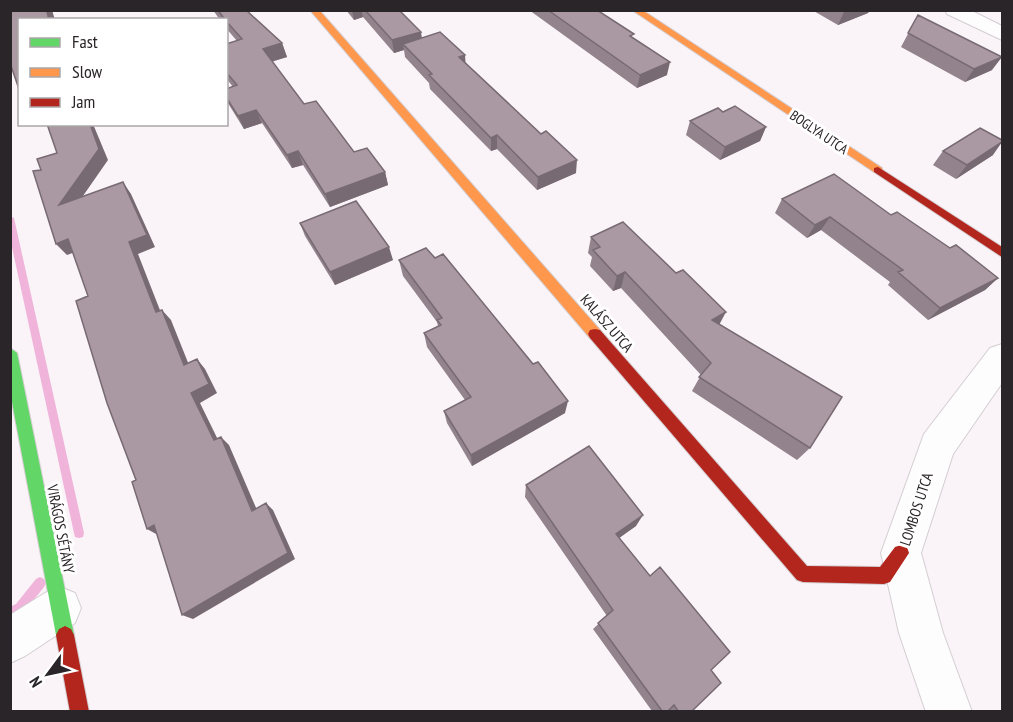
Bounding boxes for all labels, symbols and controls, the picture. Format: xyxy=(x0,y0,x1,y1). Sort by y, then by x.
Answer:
legend xyxy=(18,18,228,126)
text: Fast xyxy=(72,30,98,53)
text: Slow xyxy=(72,60,103,83)
text: Jam xyxy=(71,90,95,113)
street label: BOGLYA UTCA xyxy=(787,106,852,158)
street label: KALÁSZ UTCA xyxy=(577,290,638,357)
street label: LOMBOS UTCA xyxy=(895,469,937,548)
street label: VIRÁGOS SÉTÁNY xyxy=(43,482,79,575)
north arrow xyxy=(18,644,78,704)
text: N xyxy=(25,673,46,691)

